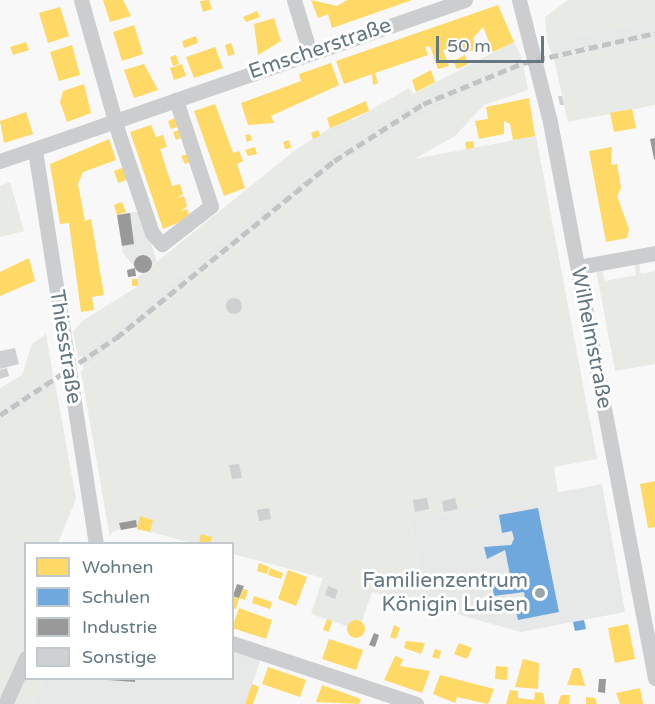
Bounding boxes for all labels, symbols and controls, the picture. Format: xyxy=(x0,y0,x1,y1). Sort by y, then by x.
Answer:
street label: Emscherstraße xyxy=(245,13,395,85)
scale bar xyxy=(439,24,547,62)
text: 50 m xyxy=(447,35,491,57)
street label: Wilhelmstraße xyxy=(565,265,617,411)
street label: Thiesstraße xyxy=(44,288,86,406)
legend xyxy=(24,542,234,680)
text: Wohnen xyxy=(82,556,153,578)
place label: Familienzentrum Königin Luisen xyxy=(362,568,528,618)
text: Schulen xyxy=(82,586,150,608)
marker: Familienzentrum Königin Luisen xyxy=(533,586,547,600)
text: Industrie xyxy=(82,616,157,638)
text: Sonstige xyxy=(82,646,156,668)

